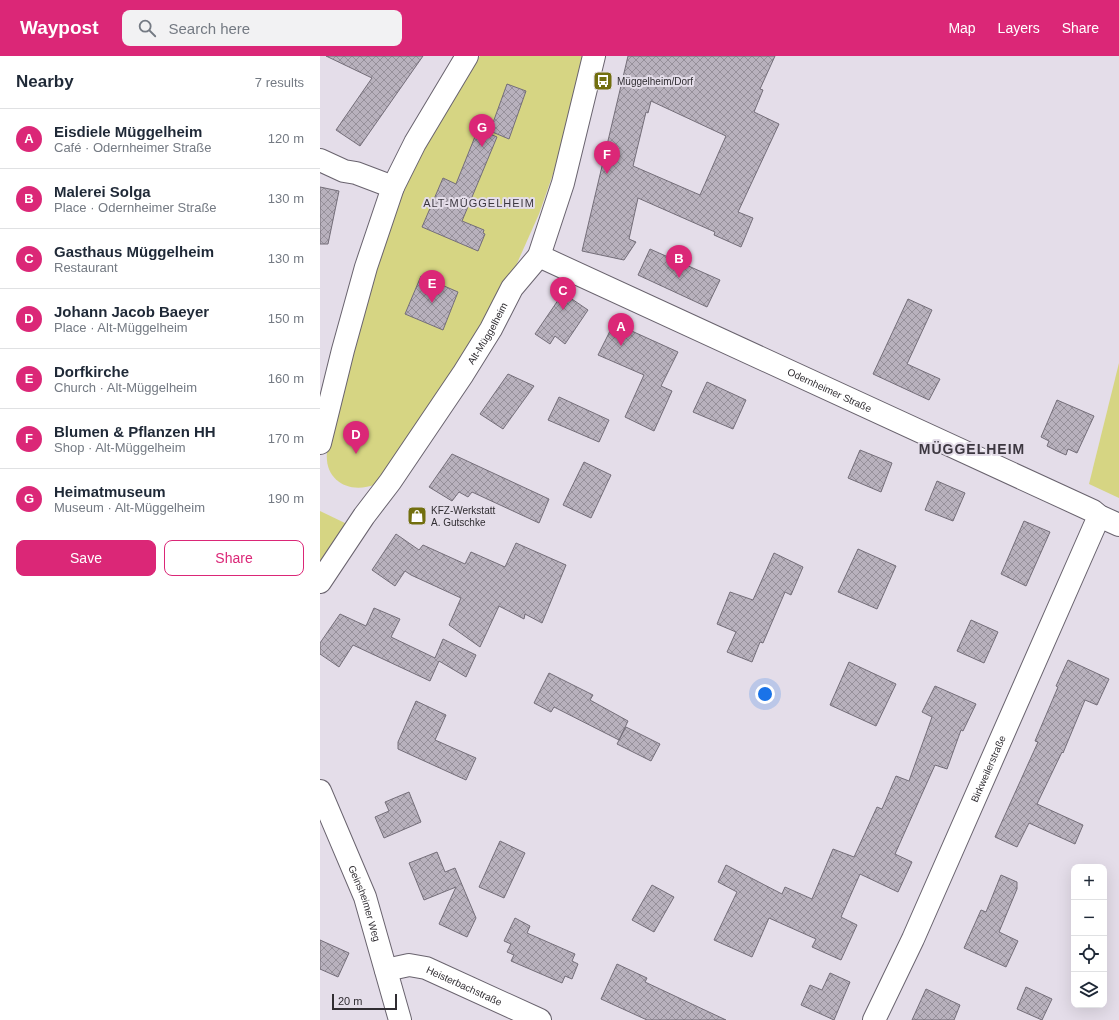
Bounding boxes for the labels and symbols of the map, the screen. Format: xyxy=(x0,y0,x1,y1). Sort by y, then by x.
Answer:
bus stop icon: Müggelheim/Dorf xyxy=(592,70,614,92)
place label: Müggelheim/Dorf xyxy=(617,76,693,87)
pin: G xyxy=(469,114,495,147)
pin: F xyxy=(594,141,620,174)
district label: ALT-MÜGGELHEIM xyxy=(423,197,535,209)
pin: B xyxy=(666,245,692,278)
pin: E xyxy=(419,270,445,303)
pin: C xyxy=(550,277,576,310)
street label: Alt-Müggelheim xyxy=(465,301,510,366)
pin: A xyxy=(608,313,634,346)
street label: Odernheimer Straße xyxy=(786,366,874,415)
pin: D xyxy=(343,421,369,454)
district label: MÜGGELHEIM xyxy=(919,441,1025,457)
shop icon: KFZ-Werkstatt A. Gutschke xyxy=(406,505,428,527)
place label: KFZ-Werkstatt A. Gutschke xyxy=(431,505,495,528)
your location xyxy=(755,684,775,704)
street label: Birkweilerstraße xyxy=(969,733,1008,804)
street label: Geinsheimer Weg xyxy=(346,864,382,943)
street label: Heisterbachstraße xyxy=(425,964,504,1008)
scale bar xyxy=(332,992,397,1011)

